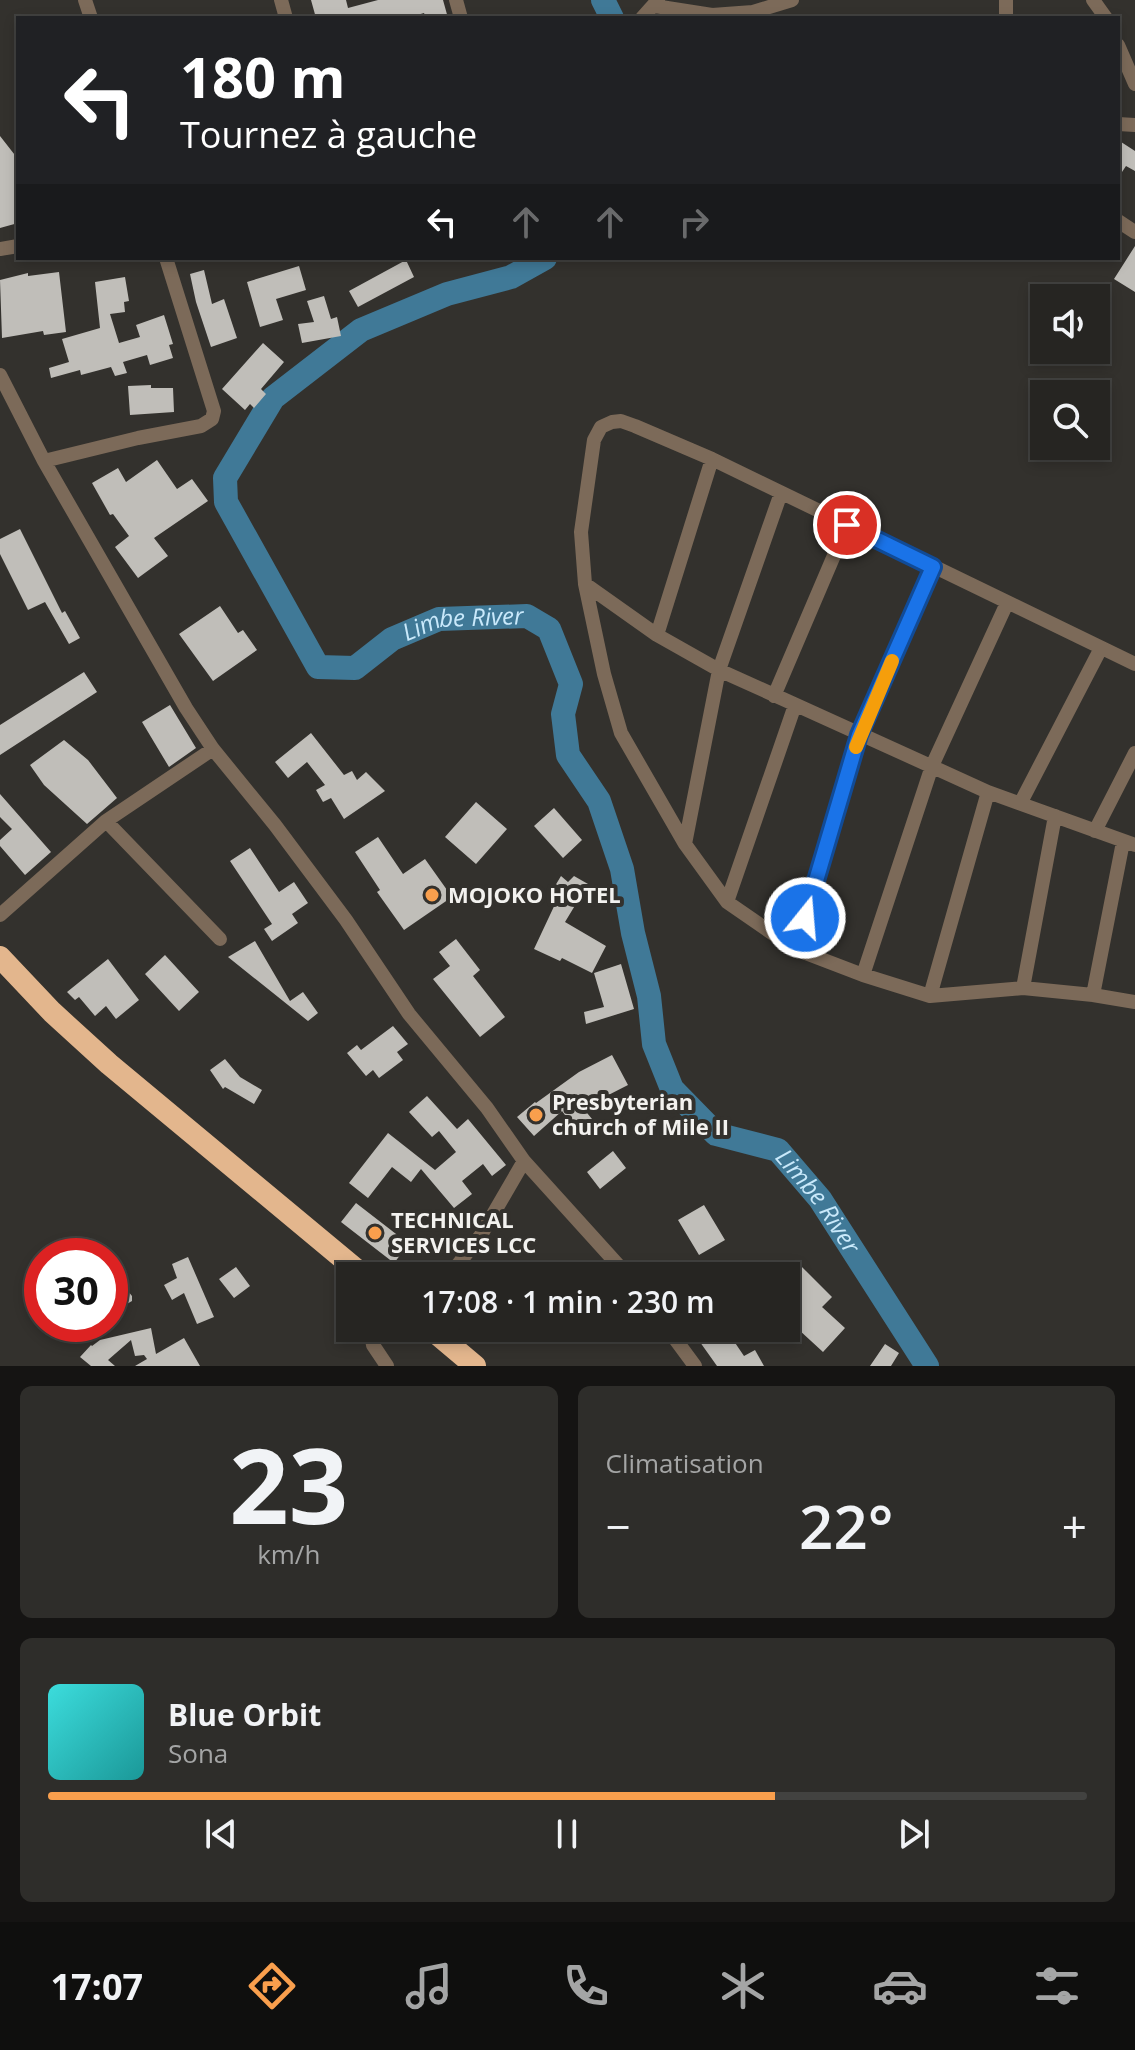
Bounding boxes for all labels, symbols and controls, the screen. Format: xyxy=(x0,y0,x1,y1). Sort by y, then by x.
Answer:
text: 180 m xyxy=(180,38,346,114)
icon: left xyxy=(48,48,152,152)
text: Tournez à gauche xyxy=(180,110,477,159)
icon: left xyxy=(420,200,464,244)
icon: ahead xyxy=(504,200,548,244)
icon: ahead xyxy=(588,200,632,244)
icon: right xyxy=(672,200,716,244)
map controls xyxy=(1030,284,1110,460)
button: sound xyxy=(1030,284,1110,364)
button: search xyxy=(1030,380,1110,460)
pin xyxy=(813,491,881,559)
icon: arrive xyxy=(825,503,869,547)
water label: Limbe River xyxy=(397,598,525,648)
position arrow xyxy=(763,876,847,960)
place label: MOJOKO HOTEL xyxy=(448,879,621,909)
marker: MOJOKO HOTEL xyxy=(423,886,441,904)
place label: Presbyterian church of Mile II xyxy=(552,1086,729,1141)
marker: Presbyterian church of Mile II xyxy=(527,1106,545,1124)
water label: Limbe River xyxy=(769,1141,869,1260)
place label: TECHNICAL SERVICES LCC xyxy=(391,1204,536,1259)
marker: TECHNICAL SERVICES LCC xyxy=(366,1224,384,1242)
speed limit sign: 30 xyxy=(24,1238,128,1342)
text: 17:08 · 1 min · 230 m xyxy=(421,1281,715,1322)
text: 23 xyxy=(229,1413,348,1554)
text: Climatisation xyxy=(606,1445,764,1481)
text: 22° xyxy=(799,1485,893,1567)
text: − xyxy=(606,1496,631,1556)
text: + xyxy=(1062,1496,1087,1556)
text: km/h xyxy=(257,1536,320,1572)
text: Blue Orbit xyxy=(168,1694,321,1735)
text: Sona xyxy=(168,1735,228,1771)
icon: previous xyxy=(199,1812,243,1856)
icon: pause xyxy=(545,1812,589,1856)
icon: next xyxy=(892,1812,936,1856)
icon: directions xyxy=(244,1958,300,2014)
icon: music xyxy=(401,1958,457,2014)
icon: phone xyxy=(558,1958,614,2014)
icon: climate xyxy=(715,1958,771,2014)
icon: car xyxy=(872,1958,928,2014)
icon: filters xyxy=(1029,1958,1085,2014)
text: 17:07 xyxy=(50,1962,143,2011)

